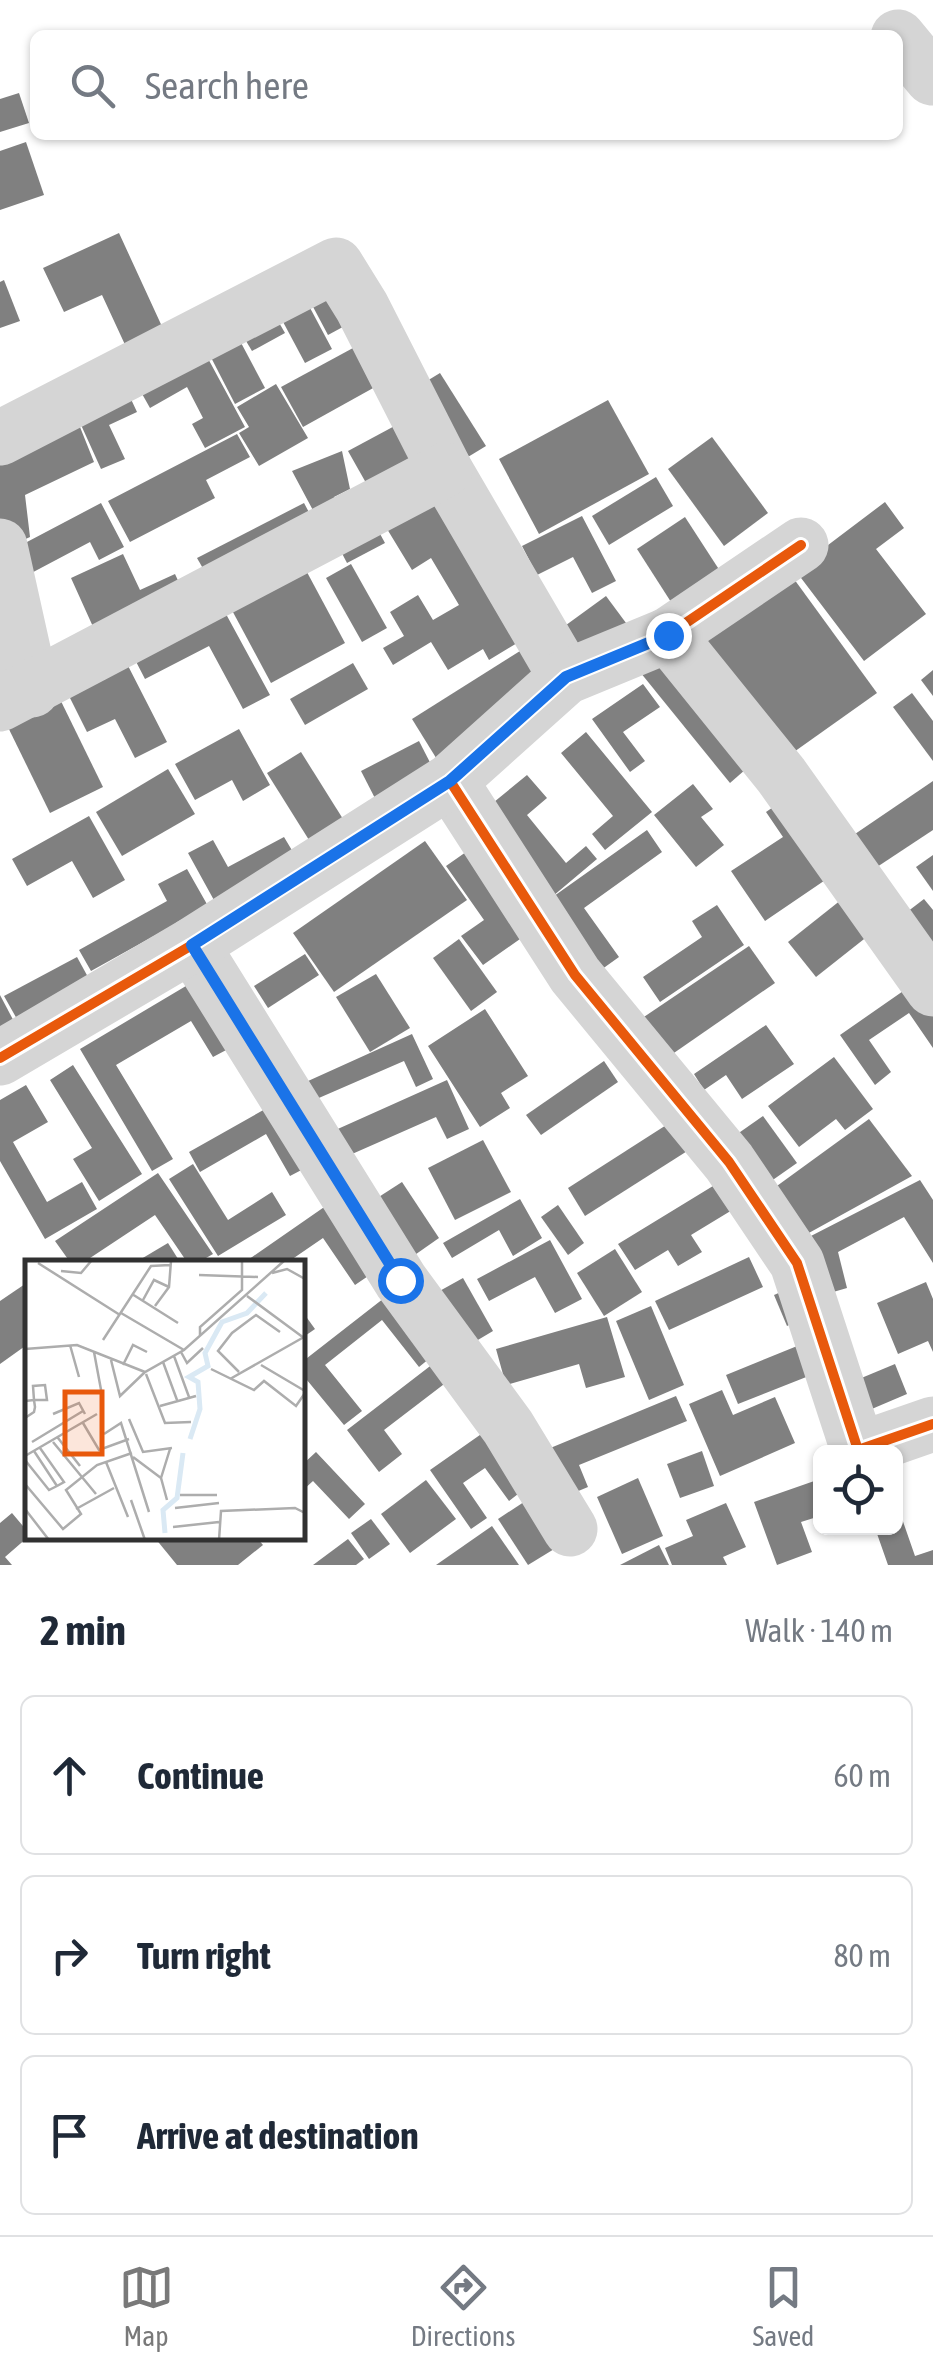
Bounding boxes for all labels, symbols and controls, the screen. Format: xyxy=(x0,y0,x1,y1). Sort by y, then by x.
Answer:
search box xyxy=(30,30,903,140)
icon: search xyxy=(65,58,120,113)
text: Search here xyxy=(145,64,309,107)
route end xyxy=(646,613,692,659)
route start xyxy=(378,1258,424,1304)
inset map xyxy=(25,1260,305,1540)
map controls xyxy=(813,1445,903,1535)
button: locate xyxy=(813,1445,903,1535)
text: 2 min xyxy=(40,1606,126,1654)
text: Walk · 140 m xyxy=(745,1612,893,1649)
icon: ahead xyxy=(42,1748,97,1803)
text: Continue xyxy=(137,1754,264,1797)
text: 60 m xyxy=(833,1757,891,1794)
icon: right xyxy=(42,1928,97,1983)
text: Turn right xyxy=(137,1934,271,1977)
text: 80 m xyxy=(833,1937,891,1974)
icon: arrive xyxy=(42,2108,97,2163)
text: Arrive at destination xyxy=(137,2114,419,2157)
tab: Map xyxy=(119,2260,174,2352)
tab: Directions xyxy=(411,2260,515,2352)
tab: Saved xyxy=(753,2260,814,2352)

